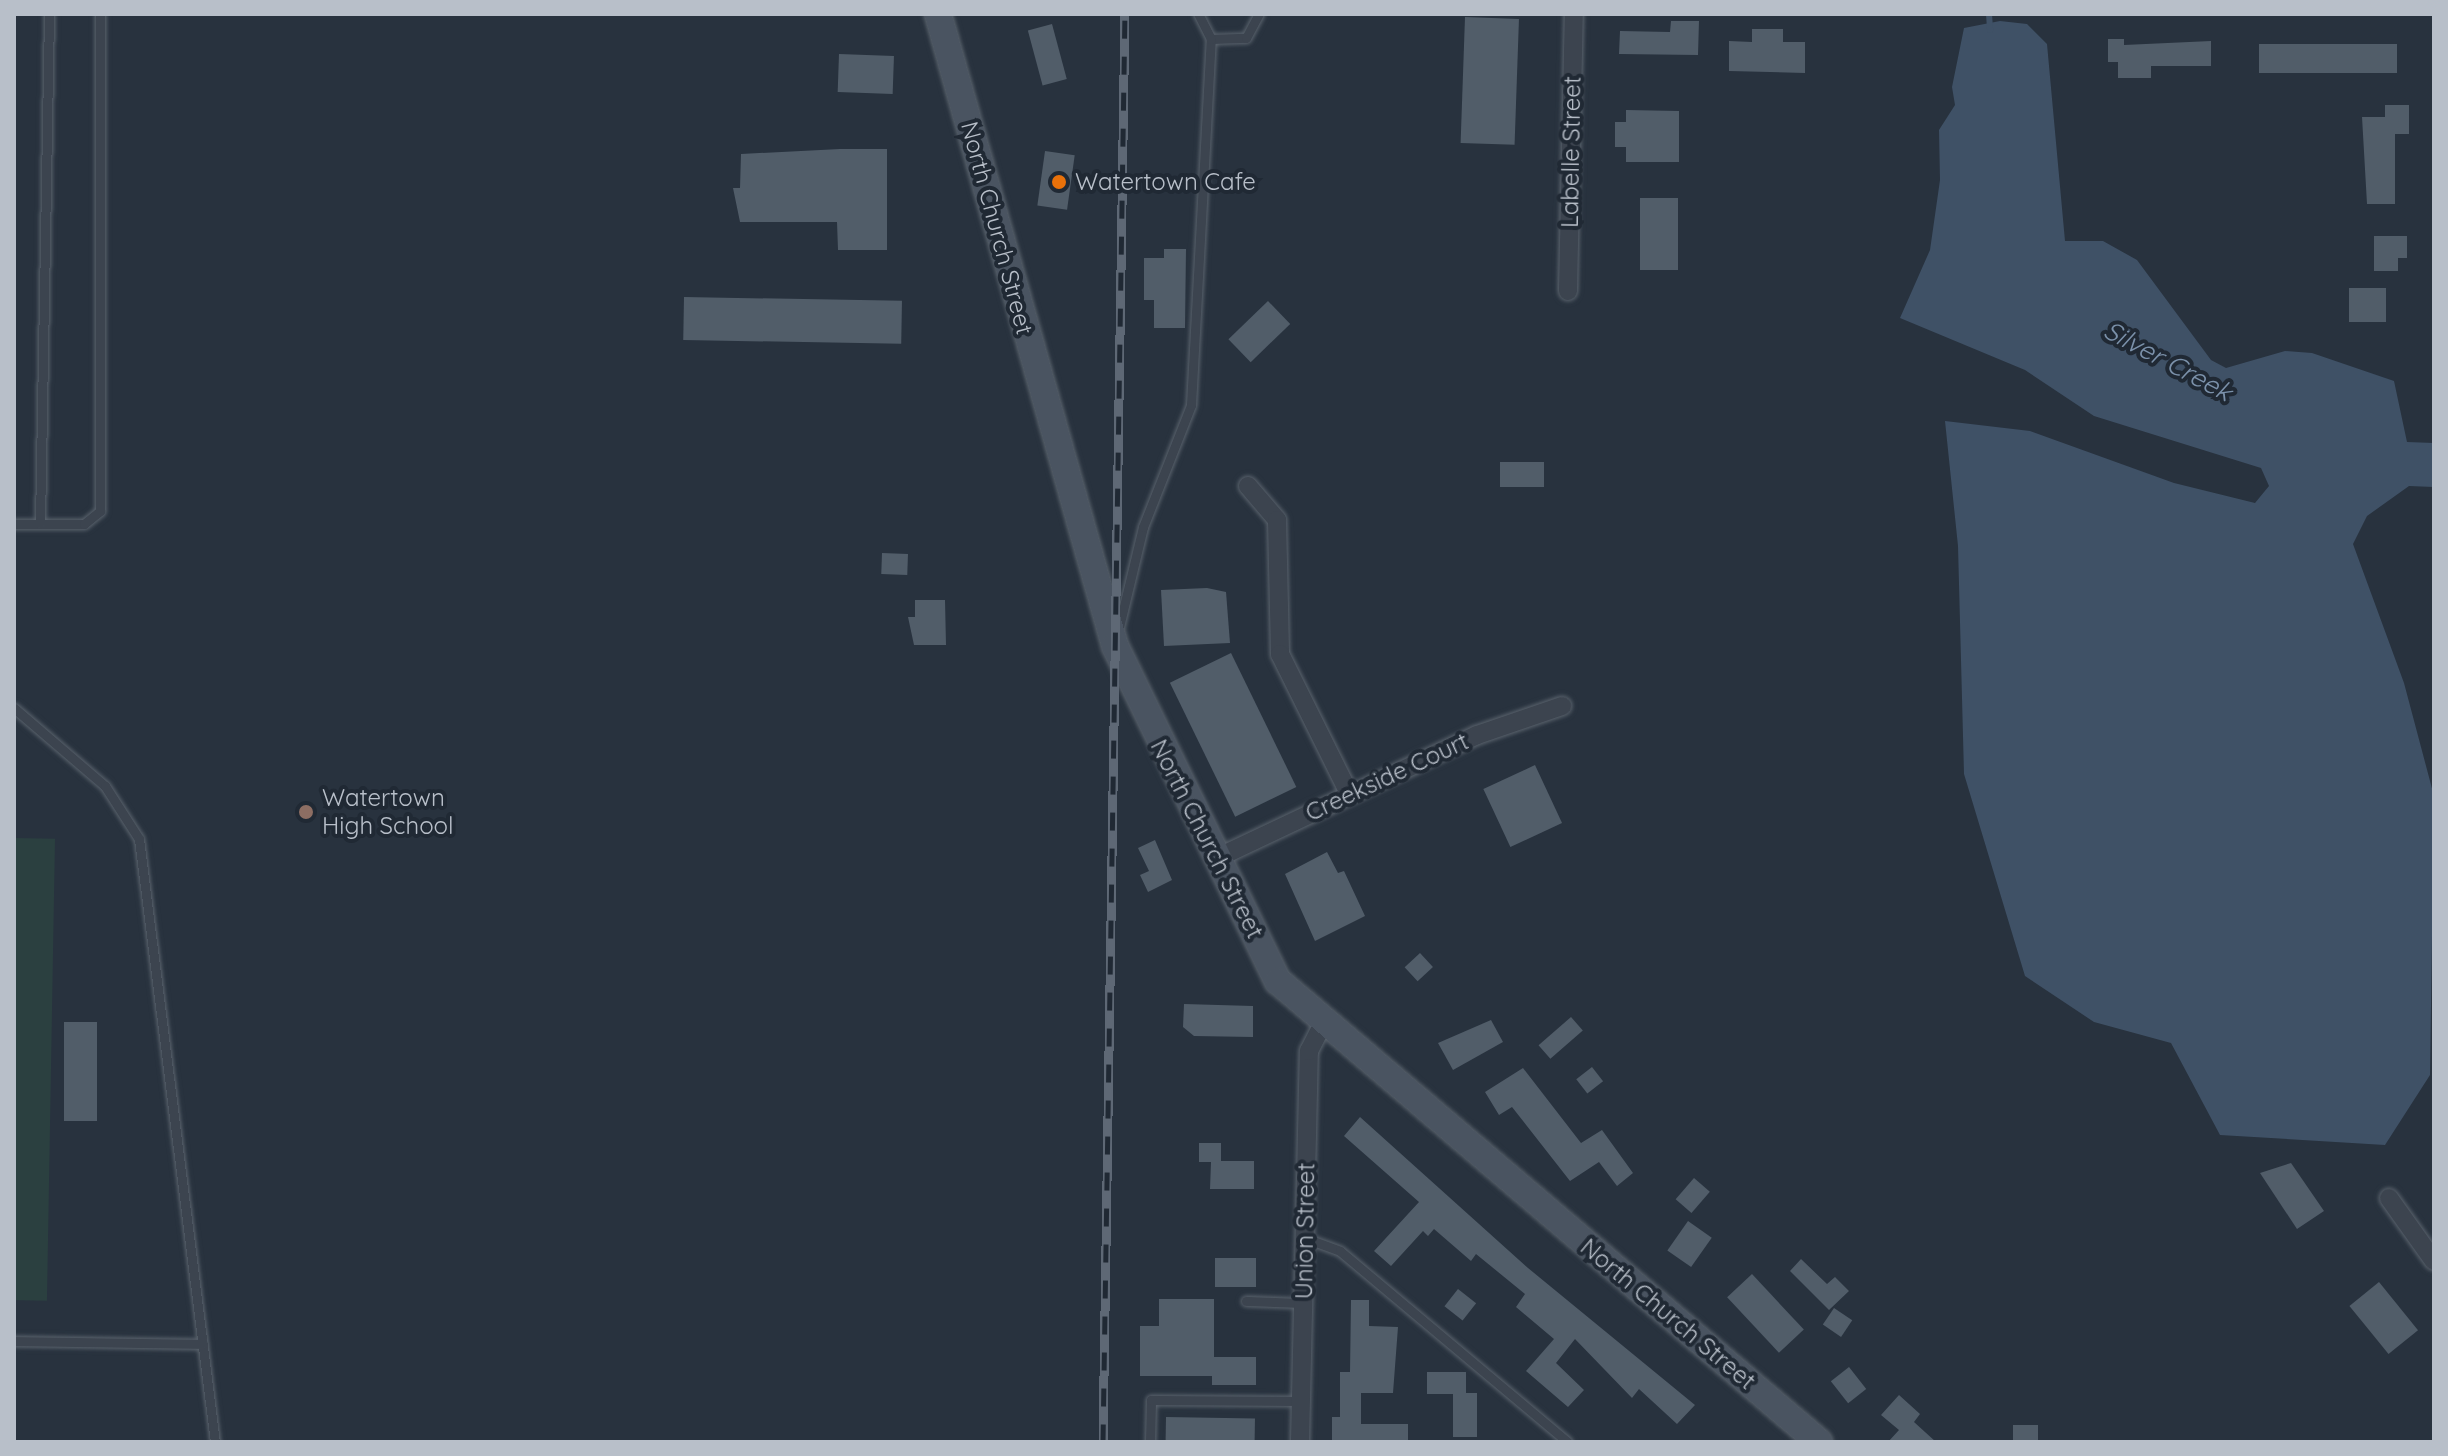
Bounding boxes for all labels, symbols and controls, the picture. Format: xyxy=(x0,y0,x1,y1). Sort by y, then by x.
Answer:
street label: Labelle Street xyxy=(1555,76,1587,228)
street label: North Church Street xyxy=(955,118,1039,338)
place label: Watertown Cafe xyxy=(1075,168,1256,196)
marker: Watertown Cafe xyxy=(1050,173,1068,191)
water label: Silver Creek xyxy=(2099,314,2237,408)
street label: Creekside Court xyxy=(1301,727,1473,827)
street label: North Church Street xyxy=(1144,735,1270,943)
place label: Watertown High School xyxy=(322,784,454,840)
marker: Watertown High School xyxy=(297,803,315,821)
street label: Union Street xyxy=(1289,1162,1321,1300)
street label: North Church Street xyxy=(1575,1232,1761,1396)

